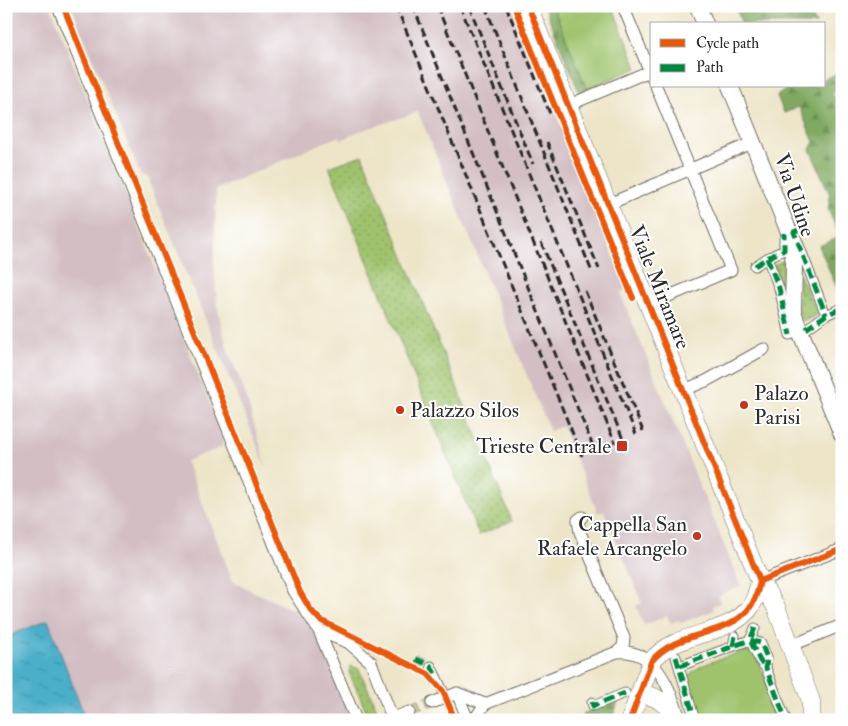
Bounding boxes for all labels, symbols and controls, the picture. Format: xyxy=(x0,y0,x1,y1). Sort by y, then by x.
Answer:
legend xyxy=(650,22,826,88)
text: Cycle path xyxy=(696,34,759,54)
text: Path xyxy=(696,58,723,77)
street label: Via Udine xyxy=(768,150,821,240)
street label: Viale Miramare xyxy=(622,221,697,353)
place label: Palazo Parisi xyxy=(754,380,809,431)
place label: Palazzo Silos xyxy=(410,397,519,424)
marker: Palazo Parisi xyxy=(738,399,750,411)
marker: Palazzo Silos xyxy=(394,404,406,416)
place label: Trieste Centrale xyxy=(476,433,611,460)
marker: Trieste Centrale xyxy=(615,439,629,453)
place label: Cappella San Rafaele Arcangelo xyxy=(537,511,687,562)
marker: Cappella San Rafaele Arcangelo xyxy=(691,530,703,542)

